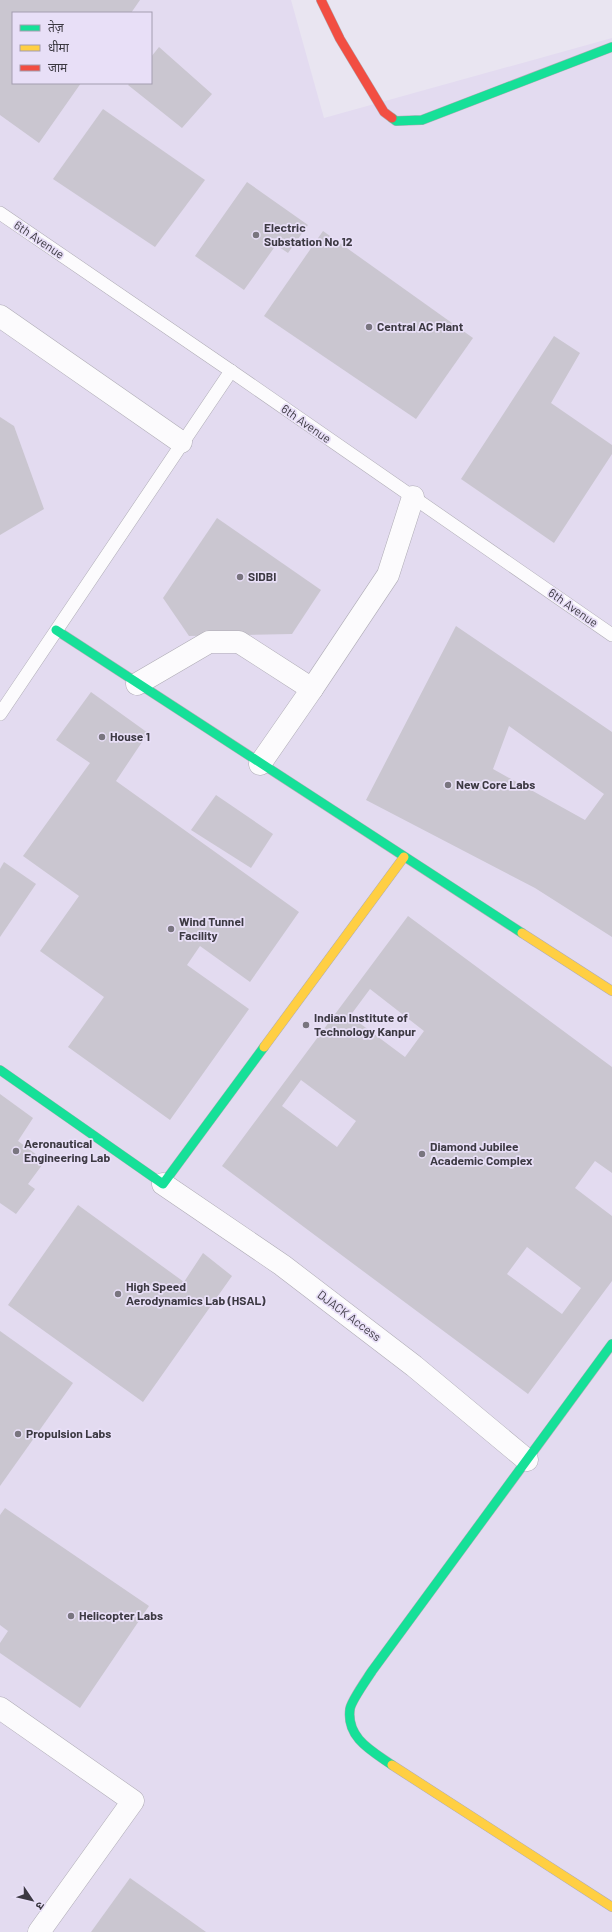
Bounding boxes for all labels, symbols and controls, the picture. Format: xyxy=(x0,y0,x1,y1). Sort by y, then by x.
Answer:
legend xyxy=(12,12,152,84)
text: तेज़ xyxy=(48,20,65,34)
text: धीमा xyxy=(48,40,70,54)
text: जाम xyxy=(48,60,68,74)
street label: 6th Avenue xyxy=(12,217,67,261)
place label: Electric Substation No 12 xyxy=(264,220,353,248)
marker: Electric Substation No 12 xyxy=(251,230,261,240)
place label: Central AC Plant xyxy=(377,319,464,333)
marker: Central AC Plant xyxy=(364,322,374,332)
street label: 6th Avenue xyxy=(279,401,334,445)
place label: SIDBI xyxy=(248,569,276,583)
marker: SIDBI xyxy=(235,572,245,582)
street label: 6th Avenue xyxy=(546,585,601,629)
place label: House 1 xyxy=(110,729,150,743)
marker: House 1 xyxy=(97,732,107,742)
place label: New Core Labs xyxy=(456,777,535,791)
marker: New Core Labs xyxy=(443,780,453,790)
place label: Wind Tunnel Facility xyxy=(179,914,244,942)
marker: Wind Tunnel Facility xyxy=(166,924,176,934)
place label: Indian Institute of Technology Kanpur xyxy=(314,1010,416,1038)
marker: Indian Institute of Technology Kanpur xyxy=(301,1020,311,1030)
place label: Aeronautical Engineering Lab xyxy=(24,1136,110,1164)
place label: Diamond Jubilee Academic Complex xyxy=(430,1139,533,1167)
marker: Aeronautical Engineering Lab xyxy=(11,1146,21,1156)
marker: Diamond Jubilee Academic Complex xyxy=(417,1149,427,1159)
place label: High Speed Aerodynamics Lab (HSAL) xyxy=(126,1279,266,1307)
street label: DJACK Access xyxy=(315,1287,384,1344)
marker: High Speed Aerodynamics Lab (HSAL) xyxy=(113,1289,123,1299)
place label: Propulsion Labs xyxy=(26,1426,111,1440)
marker: Propulsion Labs xyxy=(13,1429,23,1439)
place label: Helicopter Labs xyxy=(79,1608,163,1622)
marker: Helicopter Labs xyxy=(66,1611,76,1621)
north arrow xyxy=(12,1880,52,1920)
text: उ xyxy=(33,1900,48,1913)

